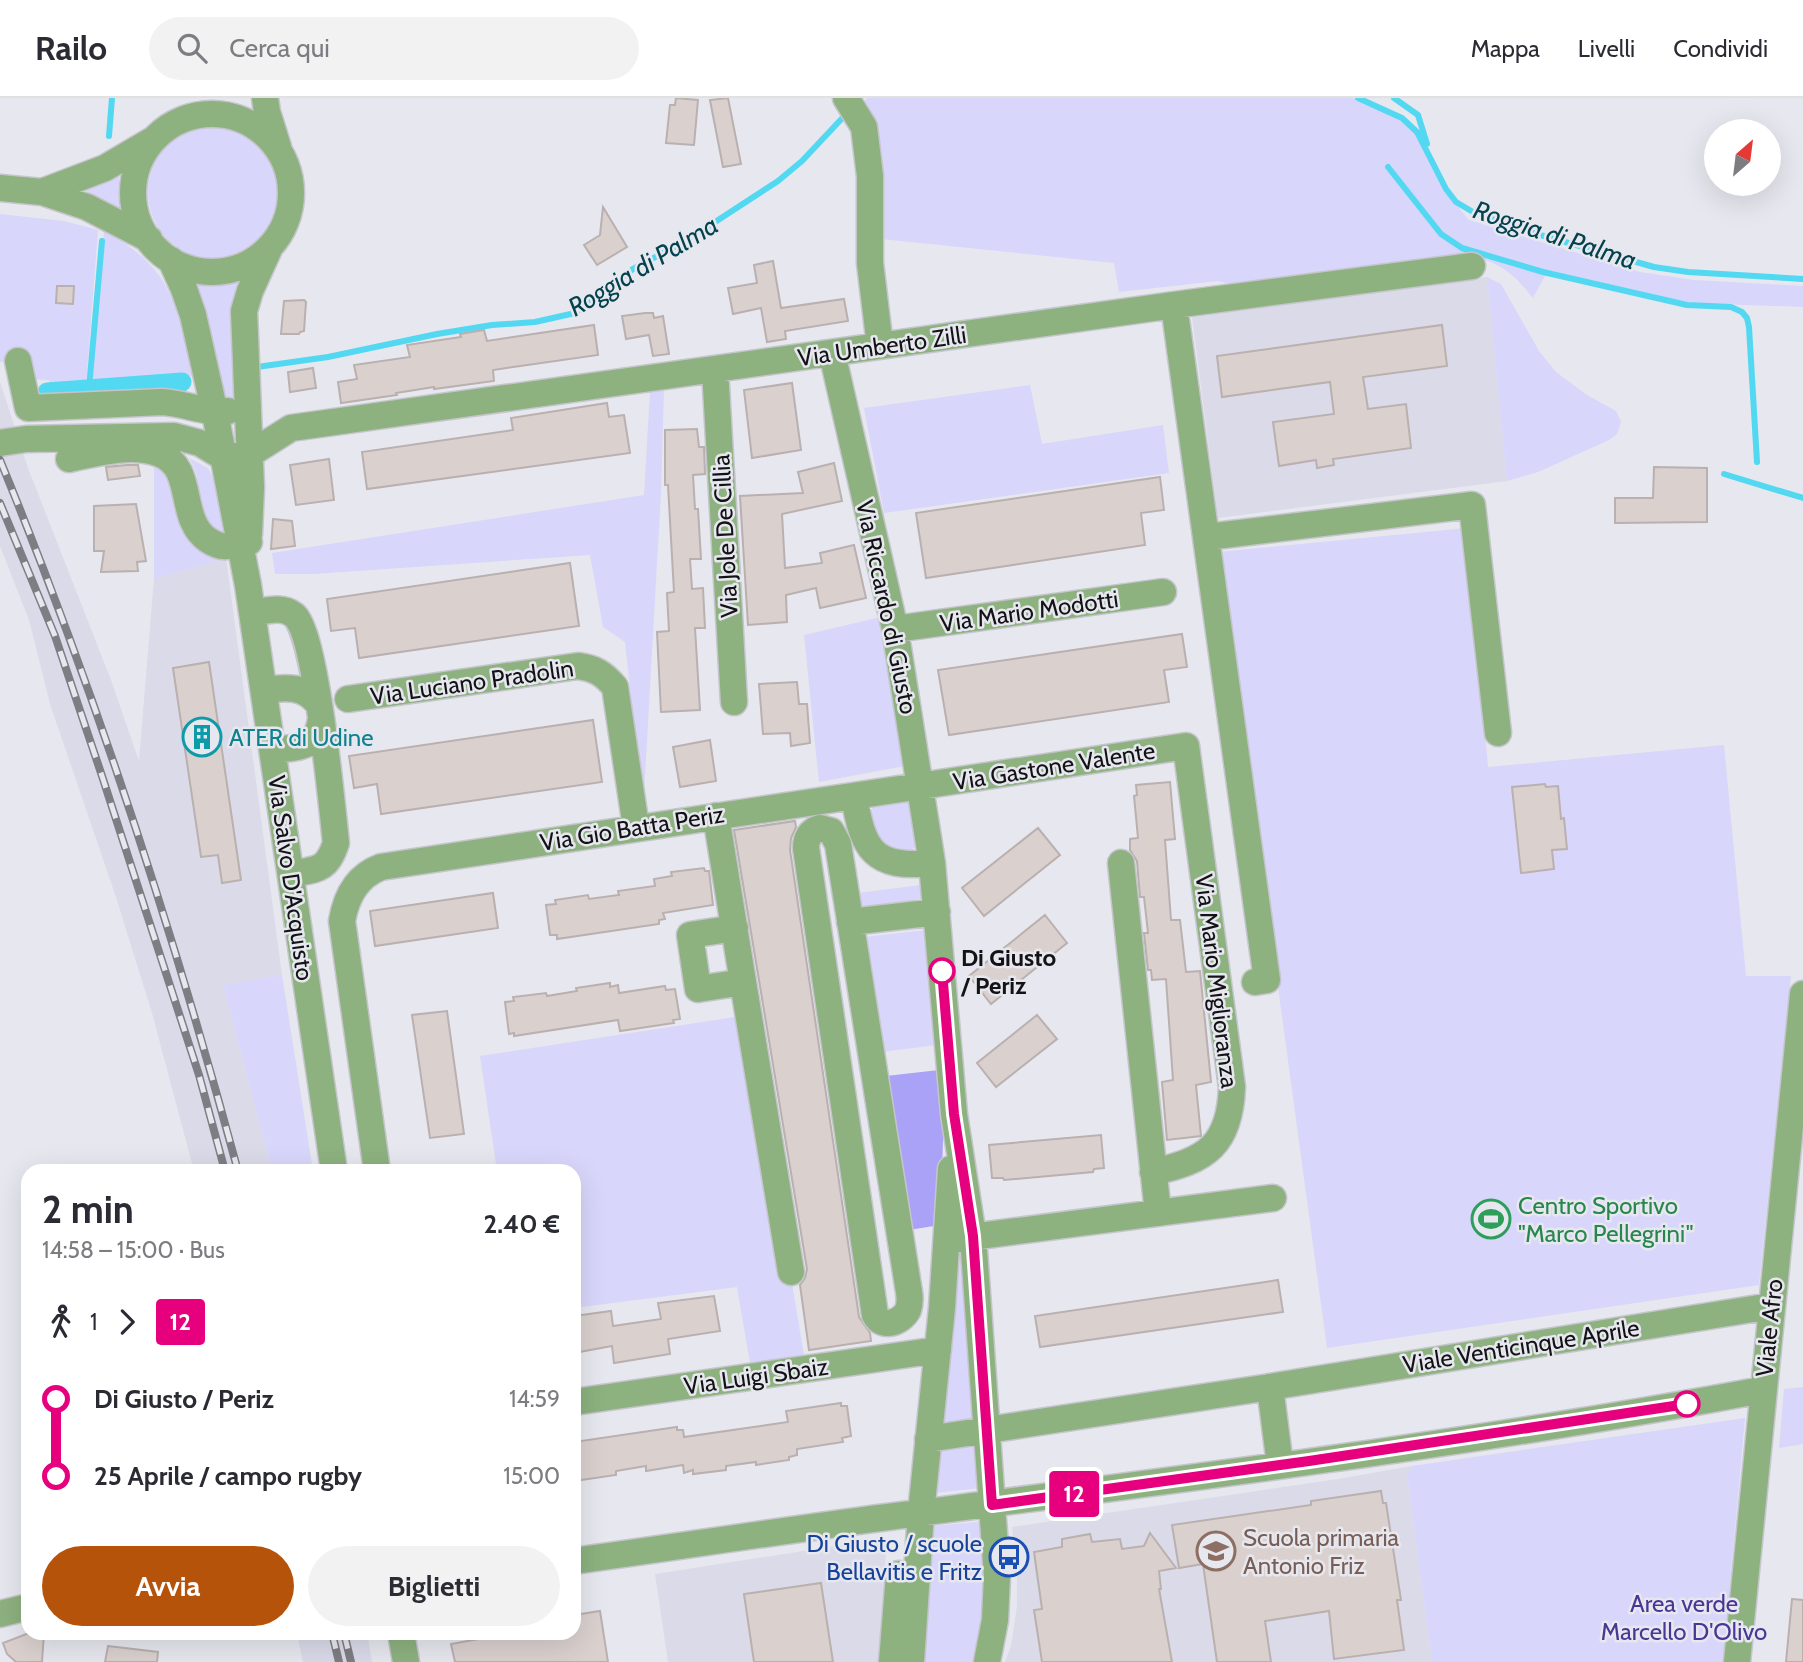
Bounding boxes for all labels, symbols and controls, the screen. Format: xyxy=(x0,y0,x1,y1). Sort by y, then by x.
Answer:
search box xyxy=(149,17,639,80)
text: Railo xyxy=(35,28,107,68)
icon: search xyxy=(173,29,211,67)
text: Cerca qui xyxy=(229,32,330,64)
text: Mappa xyxy=(1471,34,1540,63)
text: Livelli xyxy=(1578,34,1635,63)
text: Condividi xyxy=(1673,34,1768,63)
north arrow xyxy=(1704,119,1782,196)
map controls xyxy=(1704,119,1781,196)
water label: Roggia di Palma xyxy=(1469,194,1641,276)
water label: Roggia di Palma xyxy=(562,209,724,323)
street label: Via Umberto Zilli xyxy=(796,320,968,372)
street label: Via Jole De Cillia xyxy=(706,453,744,618)
street label: Via Riccardo di Giusto xyxy=(850,497,924,717)
street label: Via Mario Modotti xyxy=(938,584,1120,638)
street label: Via Luciano Pradolin xyxy=(369,653,575,711)
building icon: ATER di Udine xyxy=(181,716,223,758)
place label: ATER di Udine xyxy=(229,723,373,752)
street label: Via Gastone Valente xyxy=(951,736,1157,796)
street label: Via Salvo D'Acquisto xyxy=(262,774,320,982)
street label: Via Gio Batta Periz xyxy=(538,799,726,857)
street label: Via Mario Miglioranza xyxy=(1189,872,1245,1090)
place label: Di Giusto / Periz xyxy=(960,943,1056,1000)
marker: Di Giusto / Periz xyxy=(929,958,955,984)
text: 2 min xyxy=(42,1186,134,1233)
place label: Centro Sportivo "Marco Pellegrini" xyxy=(1518,1191,1694,1248)
sports icon: Centro Sportivo "Marco Pellegrini" xyxy=(1470,1198,1512,1240)
text: 2.40 € xyxy=(483,1208,560,1240)
text: 14:58 – 15:00 · Bus xyxy=(42,1236,225,1264)
street label: Viale Afro xyxy=(1749,1278,1789,1378)
icon: walk xyxy=(42,1303,80,1341)
icon: forward xyxy=(108,1303,146,1341)
text: 12 xyxy=(170,1307,191,1336)
text: 1 xyxy=(90,1308,98,1336)
street label: Viale Venticinque Aprile xyxy=(1401,1313,1641,1379)
street label: Via Luigi Sbaiz xyxy=(682,1352,830,1400)
text: Di Giusto / Periz xyxy=(94,1383,274,1415)
text: 14:59 xyxy=(509,1385,560,1413)
unlabelled marker xyxy=(1674,1391,1700,1417)
text: 25 Aprile / campo rugby xyxy=(94,1460,362,1492)
text: 15:00 xyxy=(503,1462,560,1490)
line badge: 12 xyxy=(1042,1471,1106,1517)
text: 12 xyxy=(1063,1479,1085,1508)
place label: Scuola primaria Antonio Friz xyxy=(1243,1523,1400,1580)
place label: Di Giusto / scuole Bellavitis e Fritz xyxy=(806,1529,982,1586)
school or university icon: Scuola primaria Antonio Friz xyxy=(1195,1530,1237,1572)
bus stop icon: Di Giusto / scuole Bellavitis e Fritz xyxy=(988,1536,1030,1578)
button: Avvia xyxy=(42,1546,294,1626)
button: Biglietti xyxy=(308,1546,560,1626)
park label: Area verde Marcello D'Olivo xyxy=(1601,1589,1767,1646)

